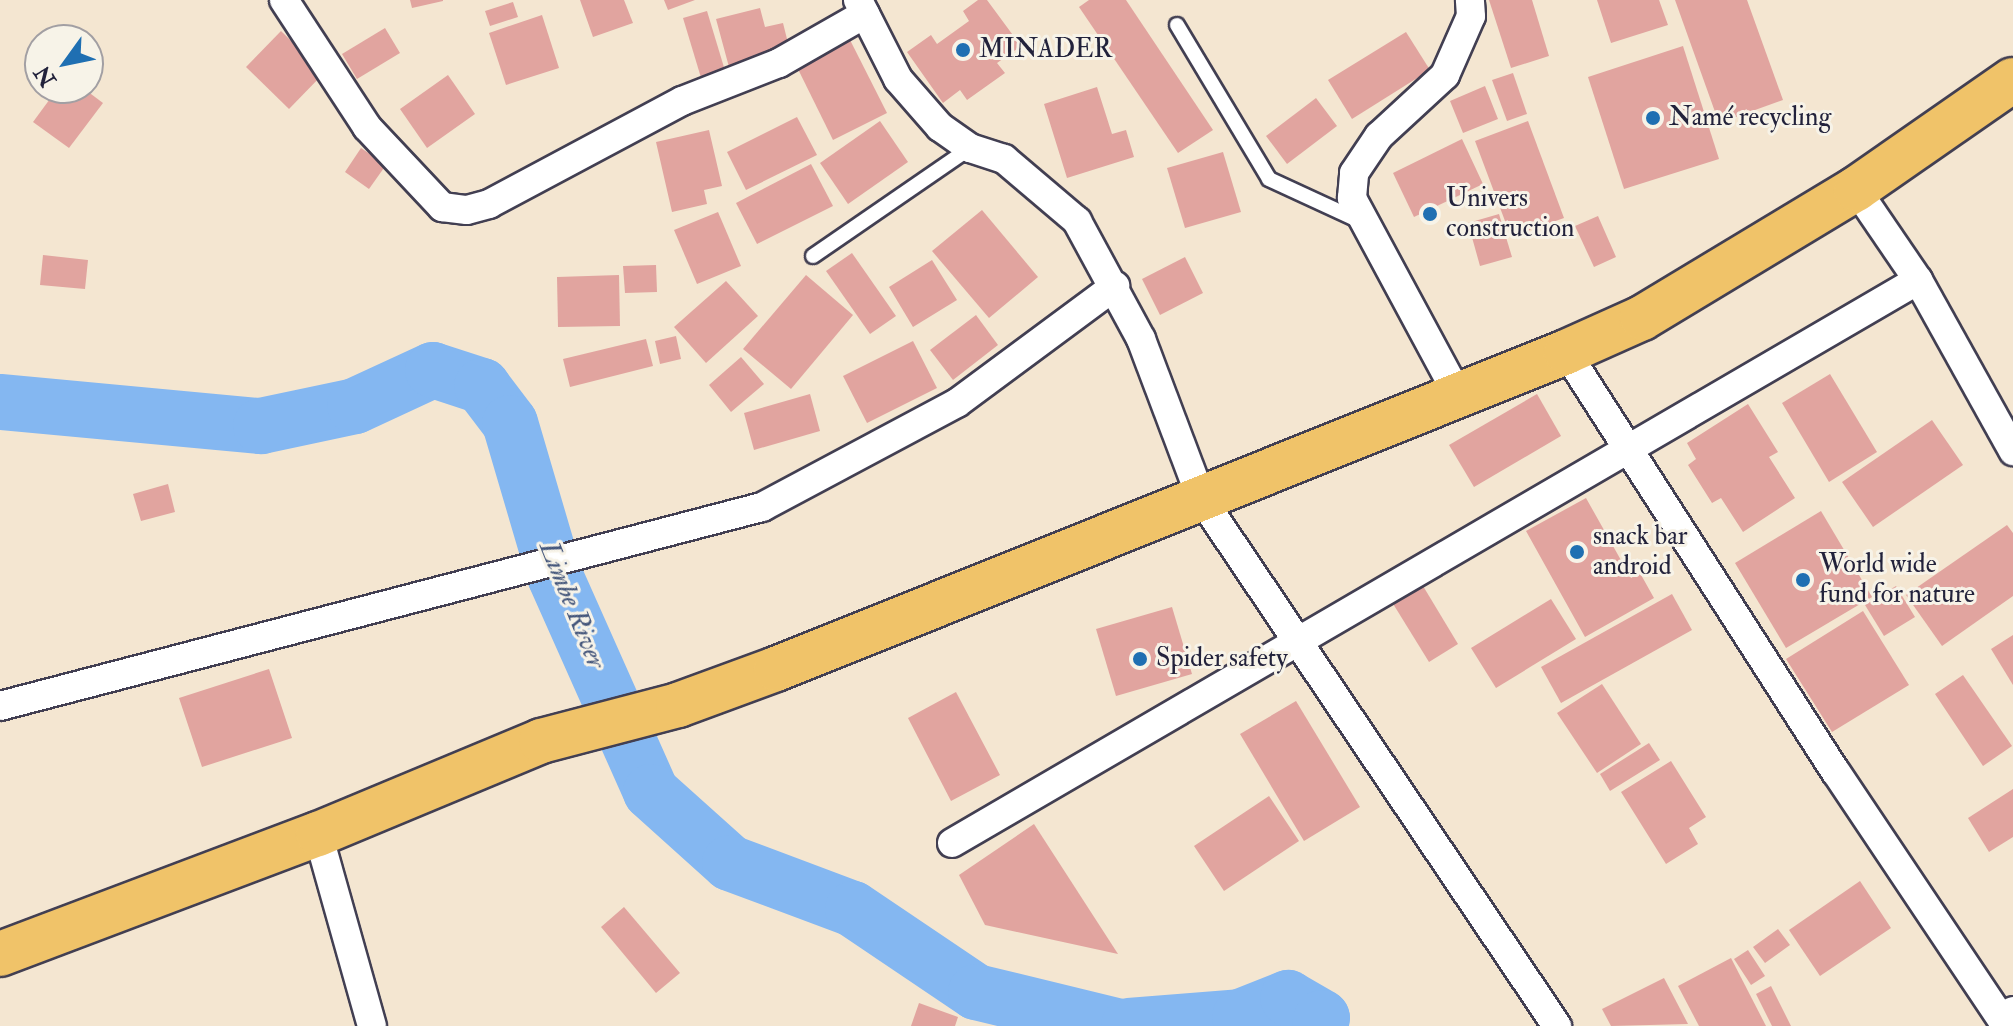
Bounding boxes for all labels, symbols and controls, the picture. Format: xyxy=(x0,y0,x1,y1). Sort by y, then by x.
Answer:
north arrow xyxy=(24,24,104,104)
place label: MINADER xyxy=(979,34,1112,66)
marker: MINADER xyxy=(954,41,972,59)
text: N xyxy=(28,60,63,92)
place label: Namé recycling xyxy=(1669,102,1831,134)
marker: Namé recycling xyxy=(1644,109,1662,127)
place label: Univers construction xyxy=(1446,183,1574,244)
marker: Univers construction xyxy=(1421,205,1439,223)
place label: snack bar android xyxy=(1593,521,1688,582)
water label: Limbe River xyxy=(531,536,613,674)
marker: snack bar android xyxy=(1568,543,1586,561)
place label: World wide fund for nature xyxy=(1819,549,1975,610)
marker: World wide fund for nature xyxy=(1794,571,1812,589)
place label: Spider safety xyxy=(1156,643,1288,675)
marker: Spider safety xyxy=(1131,650,1149,668)

